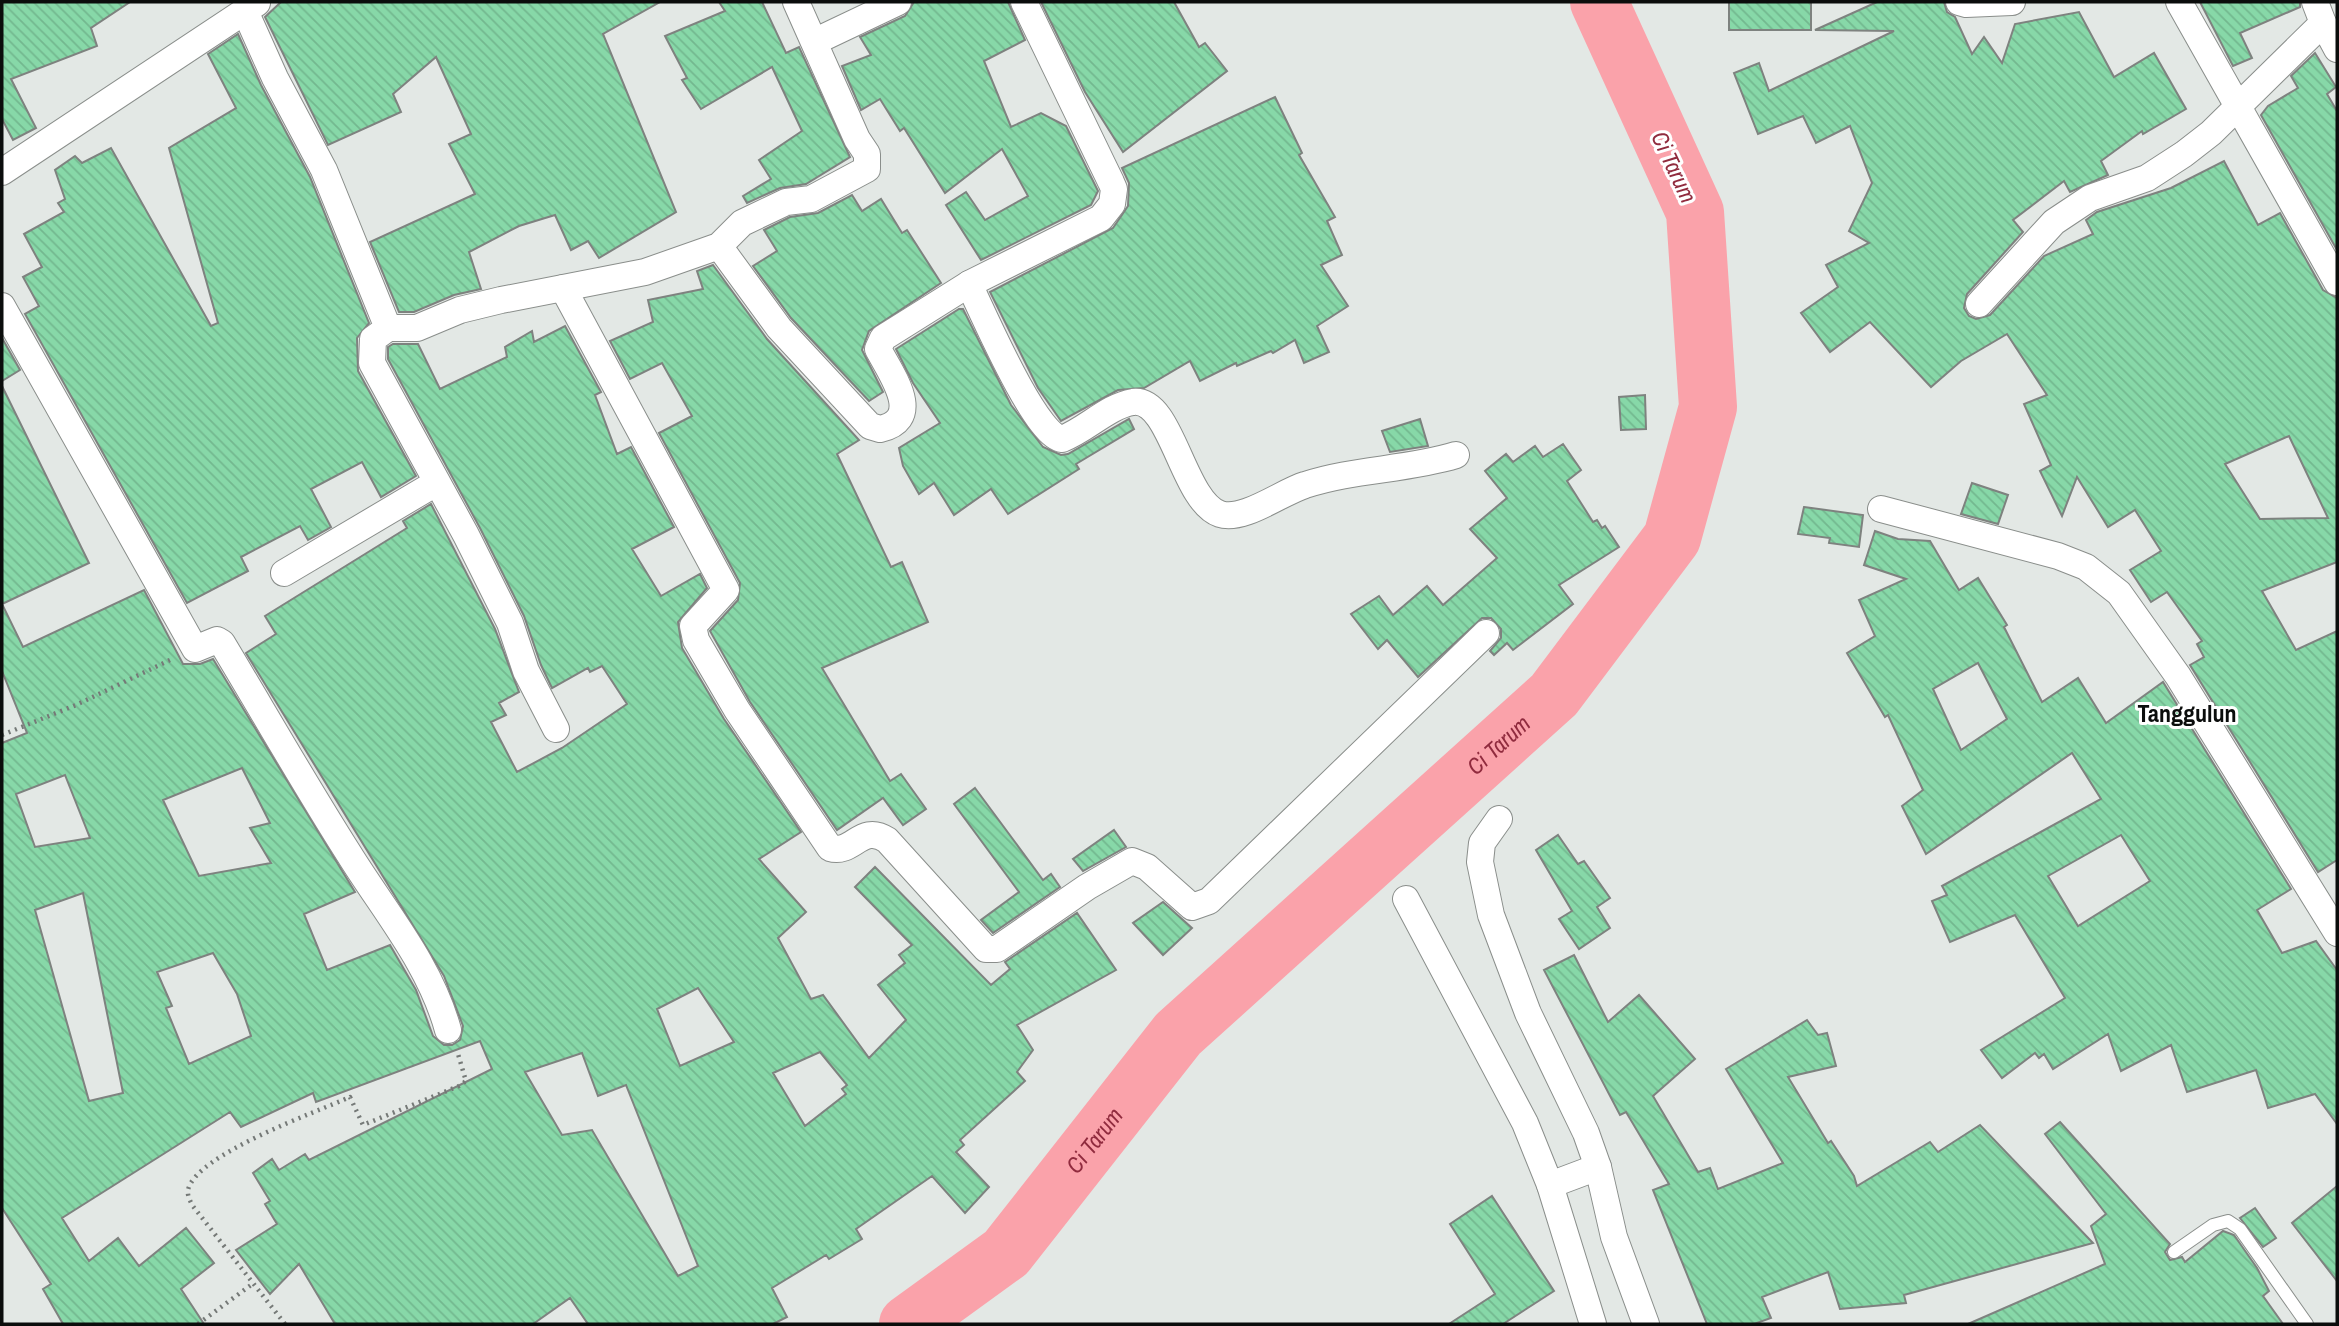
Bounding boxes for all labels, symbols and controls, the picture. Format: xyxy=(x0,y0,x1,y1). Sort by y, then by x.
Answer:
water label: Ci Tarum xyxy=(1644,126,1704,208)
district label: Tanggulun xyxy=(2137,697,2237,729)
water label: Ci Tarum xyxy=(1460,708,1537,782)
water label: Ci Tarum xyxy=(1058,1101,1129,1180)

